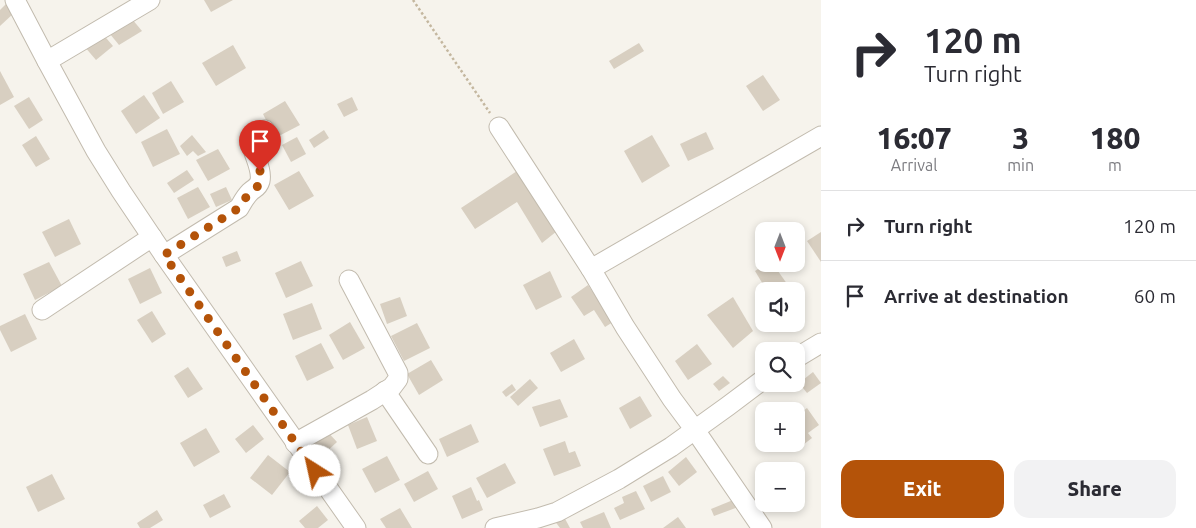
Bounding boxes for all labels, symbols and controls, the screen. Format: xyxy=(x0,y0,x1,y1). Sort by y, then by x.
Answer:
icon: right xyxy=(841,20,906,85)
text: 120 m xyxy=(924,20,1022,60)
text: Turn right xyxy=(924,61,1022,86)
pin xyxy=(239,120,281,171)
text: 16:07 xyxy=(877,121,952,155)
text: 3 xyxy=(1012,121,1029,155)
text: 180 xyxy=(1090,121,1140,155)
icon: arrive xyxy=(246,127,274,155)
text: Arrival xyxy=(891,156,937,174)
text: min xyxy=(1007,156,1034,174)
text: m xyxy=(1108,156,1122,174)
icon: right xyxy=(841,212,869,240)
text: Turn right xyxy=(884,215,972,237)
text: 120 m xyxy=(1123,215,1176,237)
north arrow xyxy=(755,222,805,272)
map controls xyxy=(755,222,805,512)
button: sound xyxy=(755,282,805,332)
icon: arrive xyxy=(841,282,869,310)
text: Arrive at destination xyxy=(884,285,1069,307)
text: 60 m xyxy=(1134,285,1176,307)
button: search xyxy=(755,342,805,392)
button: + xyxy=(755,402,805,452)
position arrow xyxy=(288,444,340,496)
button: Exit xyxy=(841,460,1004,518)
button: Share xyxy=(1014,460,1176,518)
button: − xyxy=(755,462,805,512)

